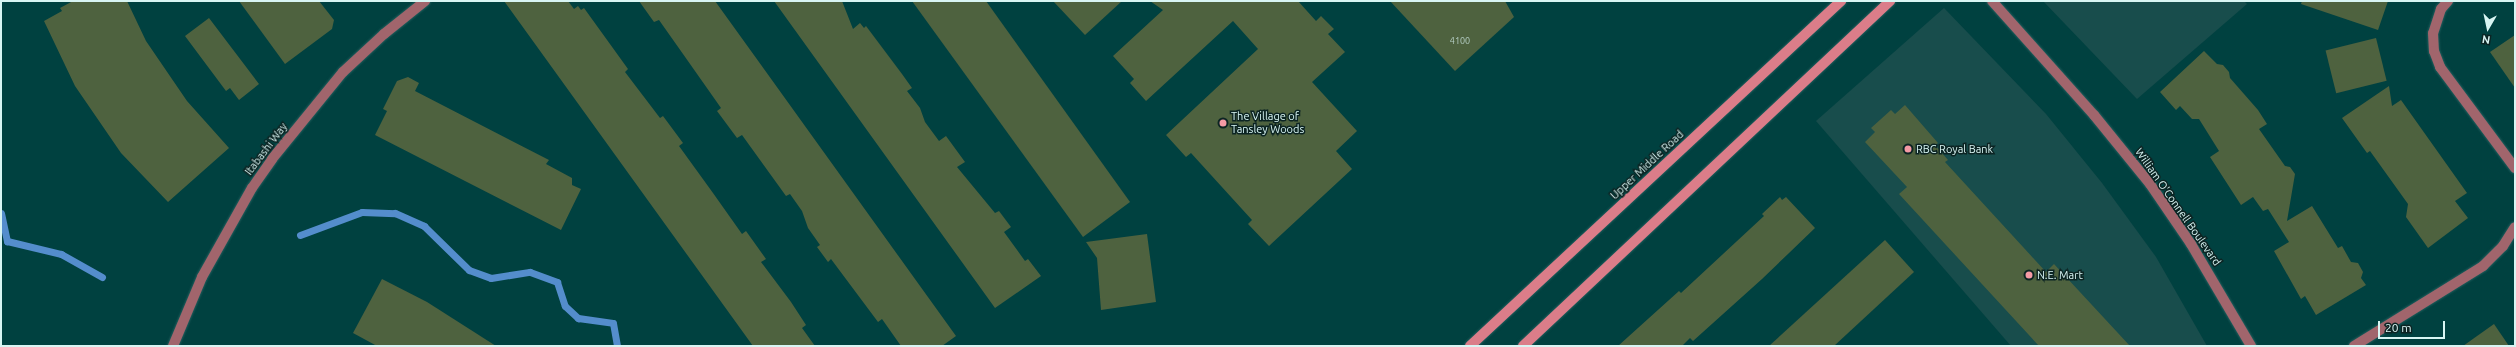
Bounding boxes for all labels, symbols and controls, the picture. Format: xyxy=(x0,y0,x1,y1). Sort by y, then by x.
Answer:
north arrow xyxy=(2468,8,2508,48)
text: N xyxy=(2481,33,2491,46)
house number: 4100 xyxy=(1450,36,1470,46)
place label: The Village of Tansley Woods xyxy=(1231,110,1304,136)
marker: The Village of Tansley Woods xyxy=(1218,118,1228,128)
street label: Itabashi Way xyxy=(242,120,290,178)
street label: Upper Middle Road xyxy=(1608,128,1686,202)
place label: RBC Royal Bank xyxy=(1916,142,1993,156)
marker: RBC Royal Bank xyxy=(1903,144,1913,154)
street label: William O'Connell Boulevard xyxy=(2132,146,2224,268)
place label: N.E. Mart xyxy=(2037,268,2083,282)
marker: N.E. Mart xyxy=(2024,270,2034,280)
scale bar xyxy=(2380,313,2447,339)
text: 20 m xyxy=(2385,321,2412,334)

